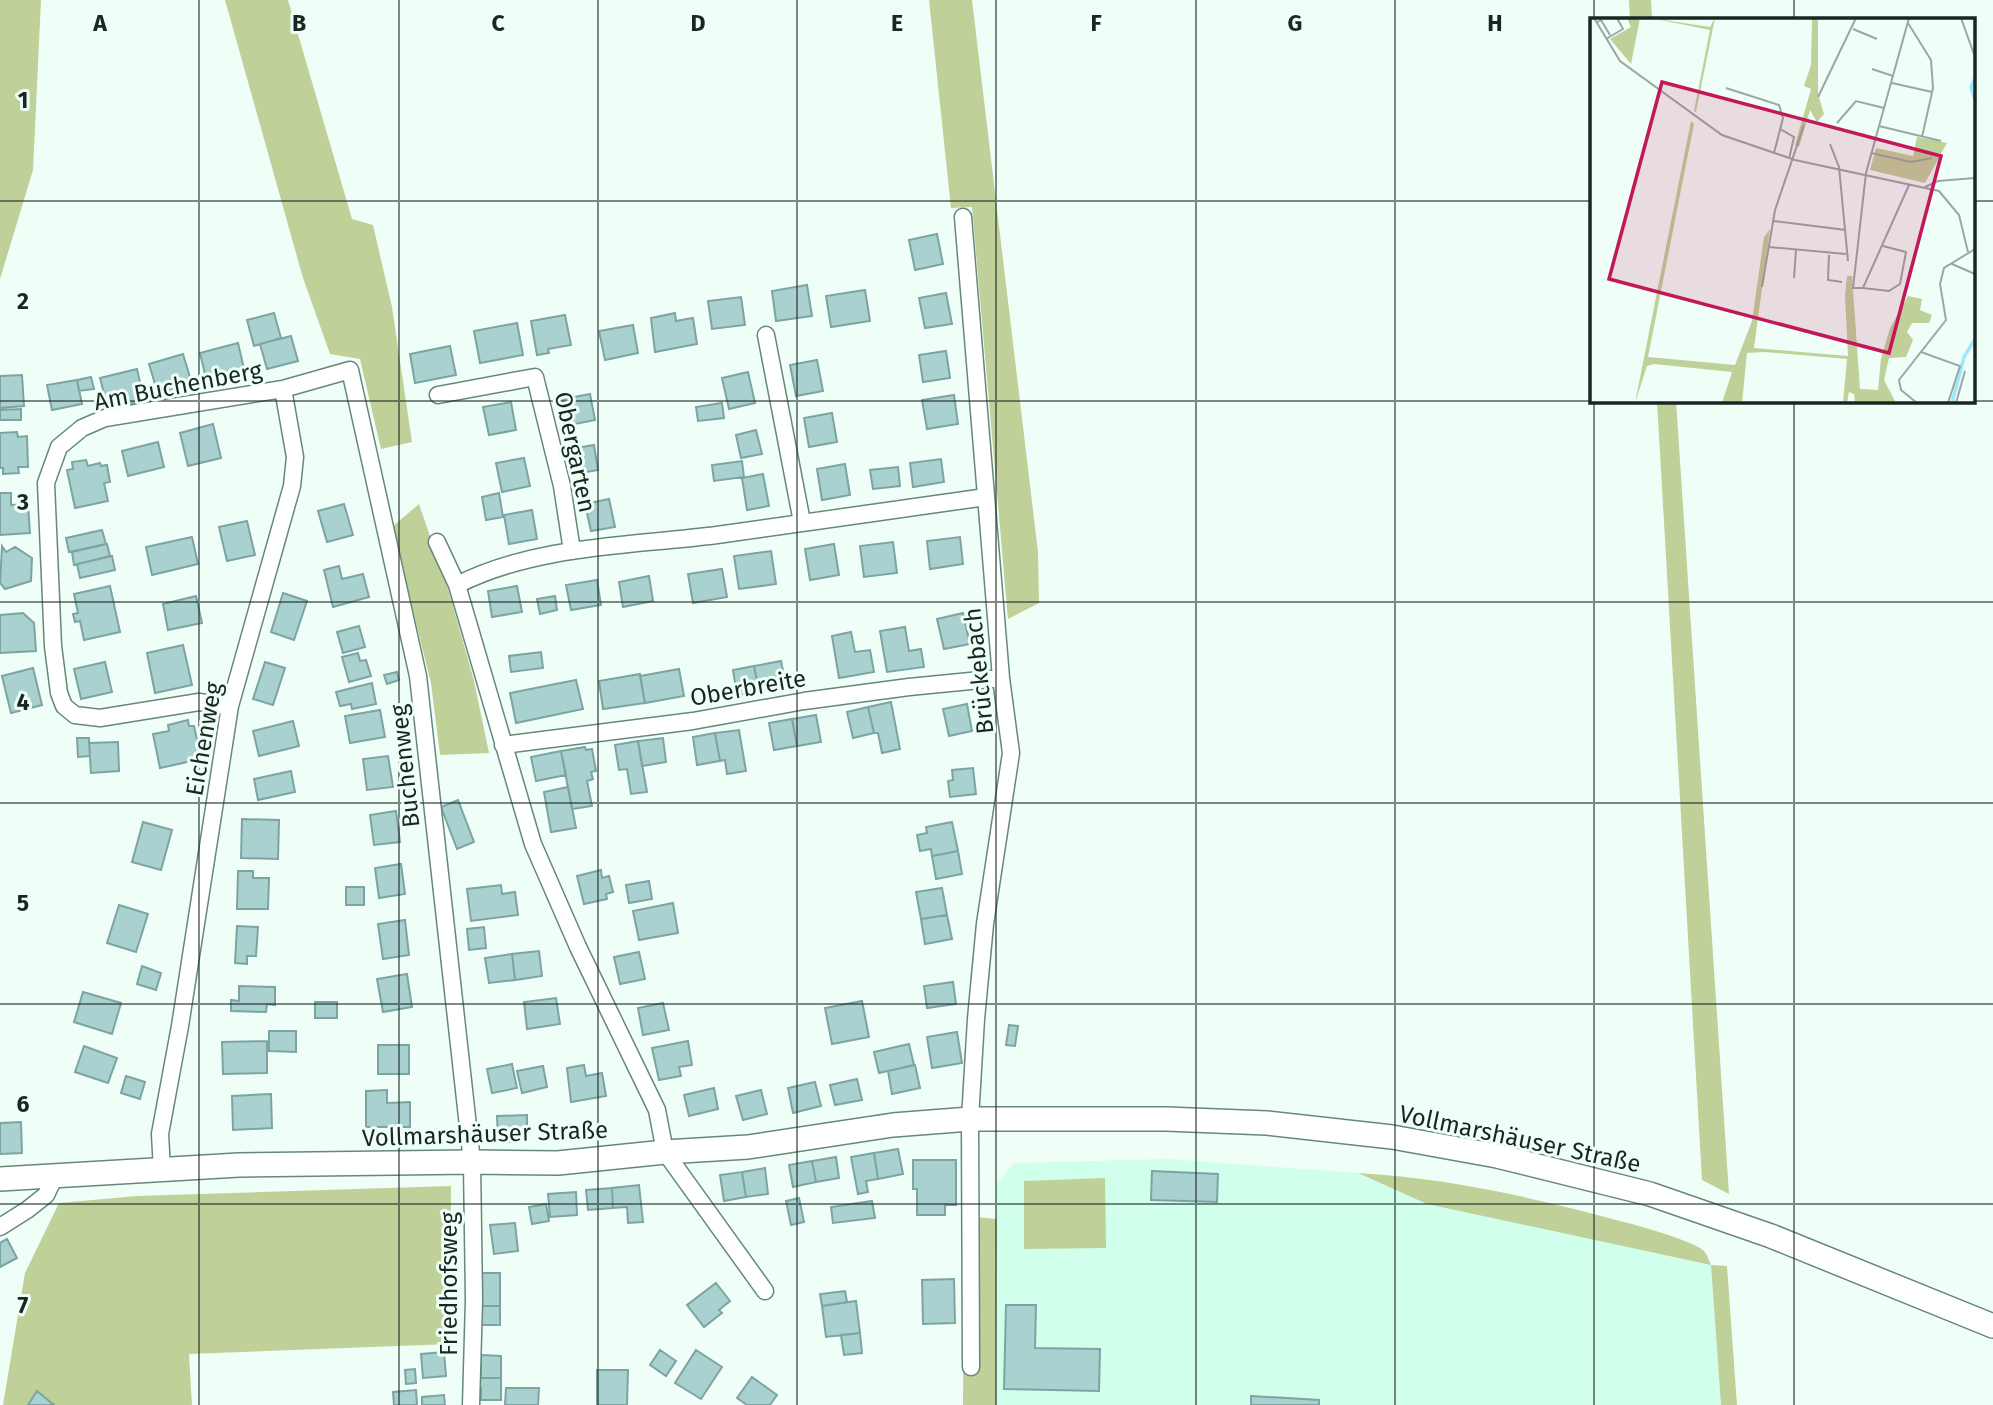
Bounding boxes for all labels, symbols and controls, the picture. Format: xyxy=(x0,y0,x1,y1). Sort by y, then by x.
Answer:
text: A xyxy=(92,9,107,37)
text: B xyxy=(292,9,306,37)
text: C xyxy=(491,9,505,37)
text: D xyxy=(691,9,706,37)
text: E xyxy=(891,9,903,37)
text: F xyxy=(1090,9,1102,37)
text: G xyxy=(1288,9,1302,37)
text: H xyxy=(1487,9,1503,37)
inset map xyxy=(1590,18,1976,402)
text: 1 xyxy=(18,86,28,114)
text: 2 xyxy=(17,287,29,315)
street label: Am Buchenberg xyxy=(92,356,265,416)
street label: Obergarten xyxy=(549,389,601,515)
text: 3 xyxy=(16,488,29,516)
street label: Brückebach xyxy=(958,606,1000,736)
street label: Oberbreite xyxy=(688,664,808,712)
street label: Eichenweg xyxy=(180,679,228,798)
text: 4 xyxy=(17,688,30,716)
street label: Buchenweg xyxy=(385,702,425,829)
text: 5 xyxy=(17,889,29,917)
text: 6 xyxy=(17,1090,30,1118)
street label: Vollmarshäuser Straße xyxy=(1397,1100,1643,1178)
street label: Vollmarshäuser Straße xyxy=(362,1116,608,1152)
street label: Friedhofsweg xyxy=(435,1211,463,1356)
text: 7 xyxy=(18,1291,29,1319)

